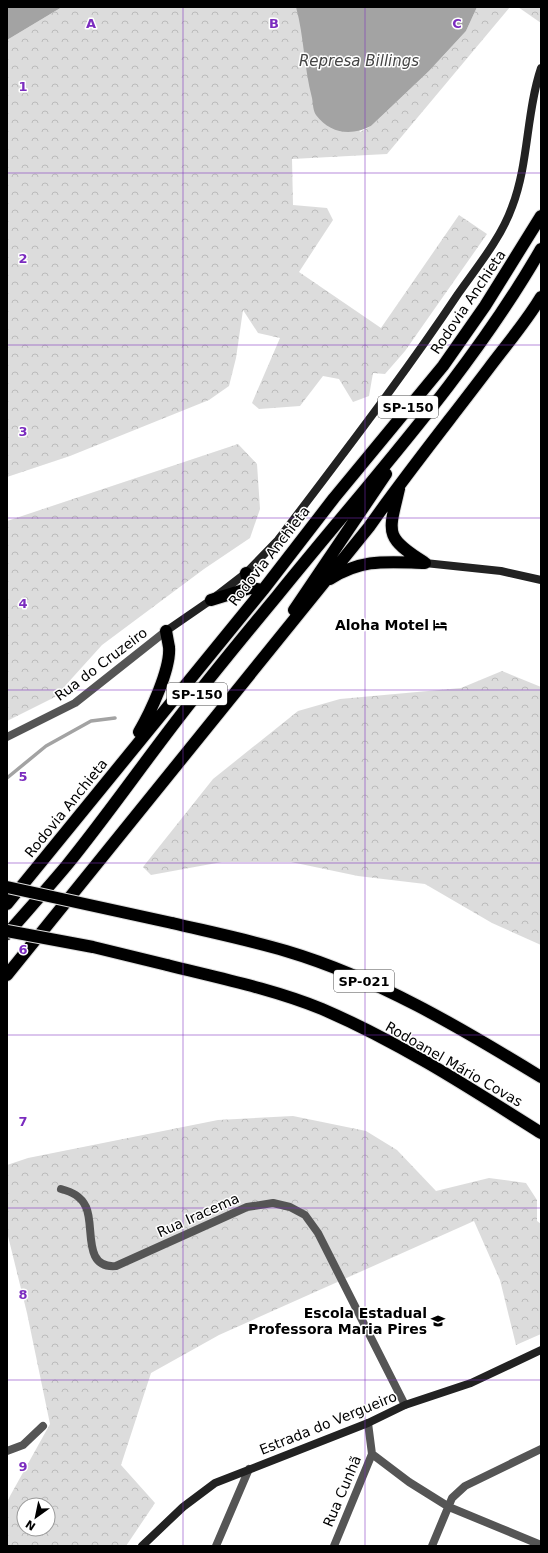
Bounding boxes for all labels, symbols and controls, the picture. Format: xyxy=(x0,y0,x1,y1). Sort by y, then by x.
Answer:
text: A xyxy=(86,16,96,31)
text: B xyxy=(269,16,279,31)
text: C xyxy=(452,16,462,31)
water label: Represa Billings xyxy=(299,52,419,70)
text: 1 xyxy=(18,79,28,94)
street label: Rodovia Anchieta xyxy=(427,247,509,357)
text: 2 xyxy=(18,251,28,266)
road number: SP-150 xyxy=(378,396,438,418)
text: 3 xyxy=(18,424,28,439)
street label: Rodovia Anchieta xyxy=(225,503,313,609)
text: 4 xyxy=(18,596,28,611)
place label: Aloha Motel xyxy=(335,617,429,633)
hotel icon: Aloha Motel xyxy=(432,617,448,633)
street label: Rua do Cruzeiro xyxy=(52,624,150,704)
road number: SP-150 xyxy=(167,683,227,705)
street label: Rodovia Anchieta xyxy=(21,756,111,860)
text: 5 xyxy=(18,769,28,784)
text: 6 xyxy=(18,942,28,957)
road number: SP-021 xyxy=(334,970,394,992)
street label: Rodoanel Mário Covas xyxy=(383,1018,525,1110)
text: 7 xyxy=(18,1114,28,1129)
street label: Rua Iracema xyxy=(155,1190,241,1240)
text: 8 xyxy=(18,1287,28,1302)
place label: Escola Estadual Professora Maria Pires xyxy=(248,1305,427,1337)
school or university icon: Escola Estadual Professora Maria Pires xyxy=(430,1313,446,1329)
street label: Estrada do Vergueiro xyxy=(257,1388,399,1458)
street label: Rua Cunhã xyxy=(320,1453,364,1529)
text: 9 xyxy=(18,1459,28,1474)
north arrow xyxy=(16,1497,56,1537)
text: N xyxy=(23,1517,38,1533)

